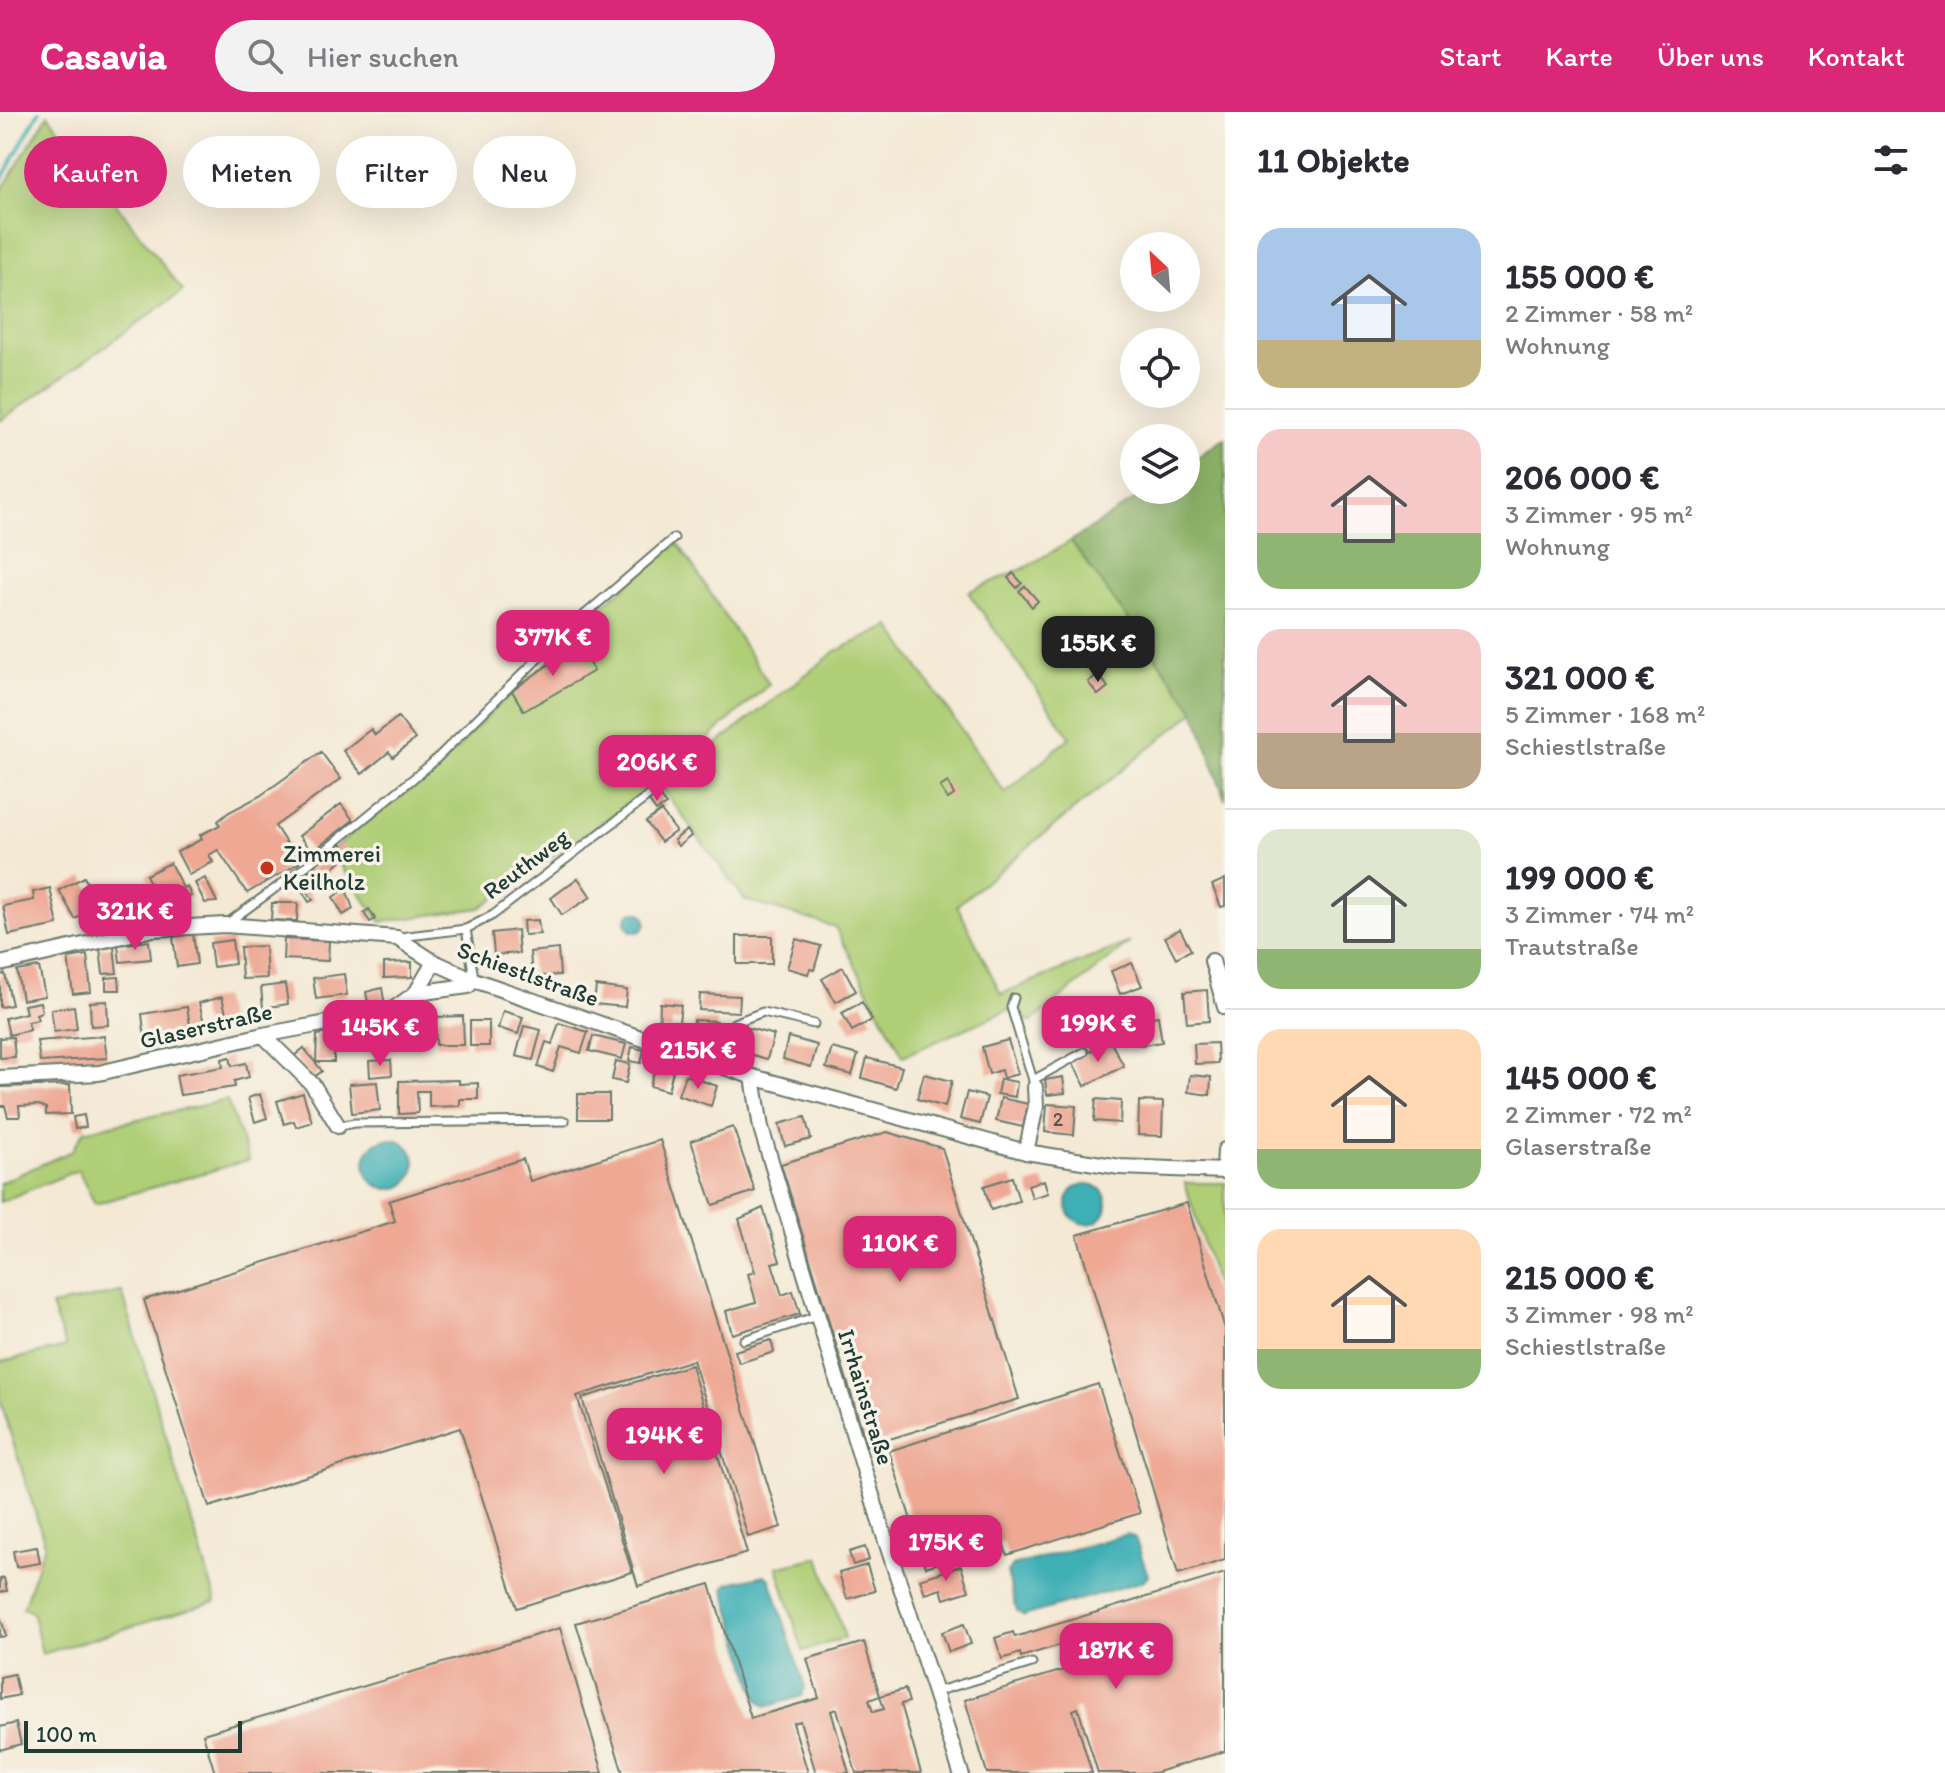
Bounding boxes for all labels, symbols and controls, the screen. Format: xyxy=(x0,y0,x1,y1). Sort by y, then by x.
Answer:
search box xyxy=(215,20,775,92)
text: Casavia xyxy=(40,33,167,79)
icon: search xyxy=(243,34,287,78)
text: Hier suchen xyxy=(307,38,459,75)
text: Start xyxy=(1440,39,1502,73)
text: Karte xyxy=(1546,39,1613,73)
text: Über uns xyxy=(1657,39,1764,73)
text: Kontakt xyxy=(1808,39,1905,73)
chip: Kaufen xyxy=(24,136,167,208)
chip: Mieten xyxy=(183,136,320,208)
chip: Filter xyxy=(336,136,457,208)
chip: Neu xyxy=(473,136,576,208)
icon: filters xyxy=(1869,138,1913,182)
text: 11 Objekte xyxy=(1257,140,1410,181)
north arrow xyxy=(1120,232,1200,312)
map controls xyxy=(1120,232,1200,504)
text: 155 000 € xyxy=(1505,256,1654,297)
icon: home xyxy=(1321,260,1417,356)
text: 2 Zimmer · 58 m² xyxy=(1505,297,1693,329)
button: locate xyxy=(1120,328,1200,408)
text: Wohnung xyxy=(1505,329,1610,361)
button: layers xyxy=(1120,424,1200,504)
text: 206 000 € xyxy=(1505,457,1659,498)
icon: home xyxy=(1321,461,1417,557)
text: 3 Zimmer · 95 m² xyxy=(1505,498,1693,530)
text: Wohnung xyxy=(1505,530,1610,562)
pin: 377K € xyxy=(488,610,618,678)
pin: 155K € xyxy=(1033,616,1163,684)
text: 377K € xyxy=(514,620,592,652)
text: 155K € xyxy=(1060,626,1136,658)
text: 321 000 € xyxy=(1505,657,1655,698)
icon: home xyxy=(1321,661,1417,757)
text: 5 Zimmer · 168 m² xyxy=(1505,698,1705,730)
text: Schiestlstraße xyxy=(1505,730,1666,762)
pin: 206K € xyxy=(592,735,722,803)
text: 206K € xyxy=(617,745,697,777)
street label: Reuthweg xyxy=(477,821,575,905)
place label: Zimmerei Keilholz xyxy=(283,839,381,896)
text: 199 000 € xyxy=(1505,857,1654,898)
marker: Zimmerei Keilholz xyxy=(258,859,276,877)
icon: home xyxy=(1321,861,1417,957)
pin: 321K € xyxy=(70,884,200,952)
text: 321K € xyxy=(96,894,174,926)
text: 3 Zimmer · 74 m² xyxy=(1505,898,1694,930)
text: Trautstraße xyxy=(1505,930,1639,962)
street label: Schiestlstraße xyxy=(453,934,603,1013)
street label: Glaserstraße xyxy=(137,996,275,1055)
pin: 199K € xyxy=(1033,996,1163,1064)
pin: 145K € xyxy=(315,1000,445,1068)
text: 199K € xyxy=(1060,1006,1136,1038)
text: 145K € xyxy=(341,1010,419,1042)
pin: 215K € xyxy=(633,1023,763,1091)
text: 215K € xyxy=(660,1033,736,1065)
text: 145 000 € xyxy=(1505,1057,1657,1098)
icon: home xyxy=(1321,1061,1417,1157)
text: 2 Zimmer · 72 m² xyxy=(1505,1098,1692,1130)
house number: 2 xyxy=(1053,1107,1064,1131)
text: Glaserstraße xyxy=(1505,1130,1652,1162)
pin: 110K € xyxy=(835,1216,965,1284)
text: 110K € xyxy=(861,1226,939,1258)
text: 215 000 € xyxy=(1505,1257,1654,1298)
icon: home xyxy=(1321,1261,1417,1357)
text: 3 Zimmer · 98 m² xyxy=(1505,1298,1694,1330)
street label: Irrhainstraße xyxy=(832,1326,901,1468)
text: Schiestlstraße xyxy=(1505,1330,1666,1362)
pin: 194K € xyxy=(599,1408,729,1476)
text: 194K € xyxy=(625,1418,703,1450)
pin: 175K € xyxy=(881,1515,1011,1583)
text: 175K € xyxy=(908,1525,984,1557)
pin: 187K € xyxy=(1051,1623,1181,1691)
text: 187K € xyxy=(1078,1633,1154,1665)
scale bar xyxy=(24,1717,242,1753)
text: 100 m xyxy=(36,1721,97,1748)

